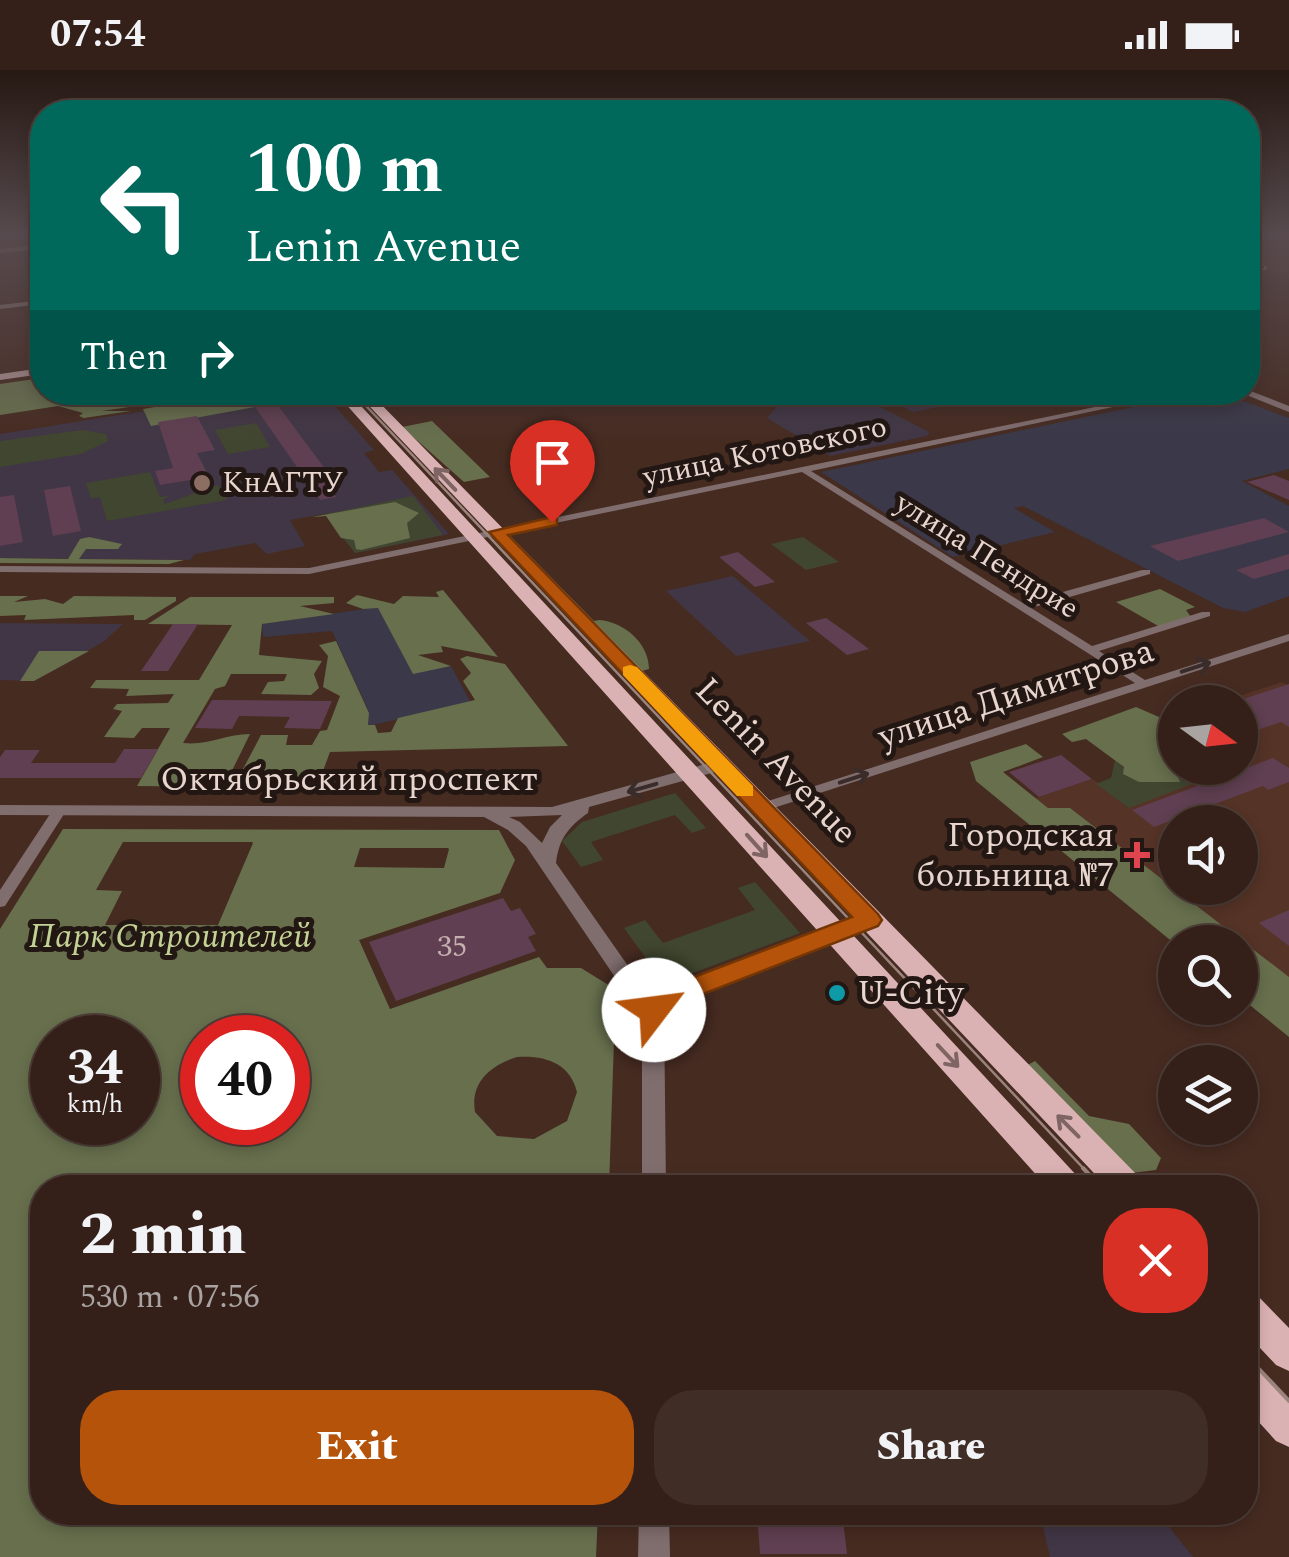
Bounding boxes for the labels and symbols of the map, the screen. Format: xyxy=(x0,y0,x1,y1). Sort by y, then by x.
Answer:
street label: улица Котовского xyxy=(638,404,891,500)
pin xyxy=(510,420,595,523)
place label: КнАГТУ xyxy=(222,460,343,506)
one-way arrow xyxy=(433,467,457,491)
marker: КнАГТУ xyxy=(191,472,213,494)
street label: улица Пендрие xyxy=(885,480,1088,631)
street label: улица Димитрова xyxy=(870,624,1161,764)
one-way arrow xyxy=(1180,656,1212,674)
street label: Lenin Avenue xyxy=(682,665,870,857)
north arrow xyxy=(1158,685,1258,785)
street label: Октябрьский проспект xyxy=(160,753,538,806)
one-way arrow xyxy=(838,767,869,785)
one-way arrow xyxy=(626,780,658,798)
place label: Городская больница №7 xyxy=(917,809,1114,902)
one-way arrow xyxy=(746,833,769,858)
marker: Городская больница №7 xyxy=(1124,842,1150,868)
park label: Парк Строителей xyxy=(29,910,311,963)
house number: 35 xyxy=(437,924,467,970)
position arrow xyxy=(602,958,706,1062)
place label: U-City xyxy=(857,967,965,1020)
marker: U-City xyxy=(826,982,848,1004)
speed limit sign: 40 xyxy=(180,1015,310,1145)
one-way arrow xyxy=(936,1043,959,1068)
one-way arrow xyxy=(1057,1114,1081,1138)

